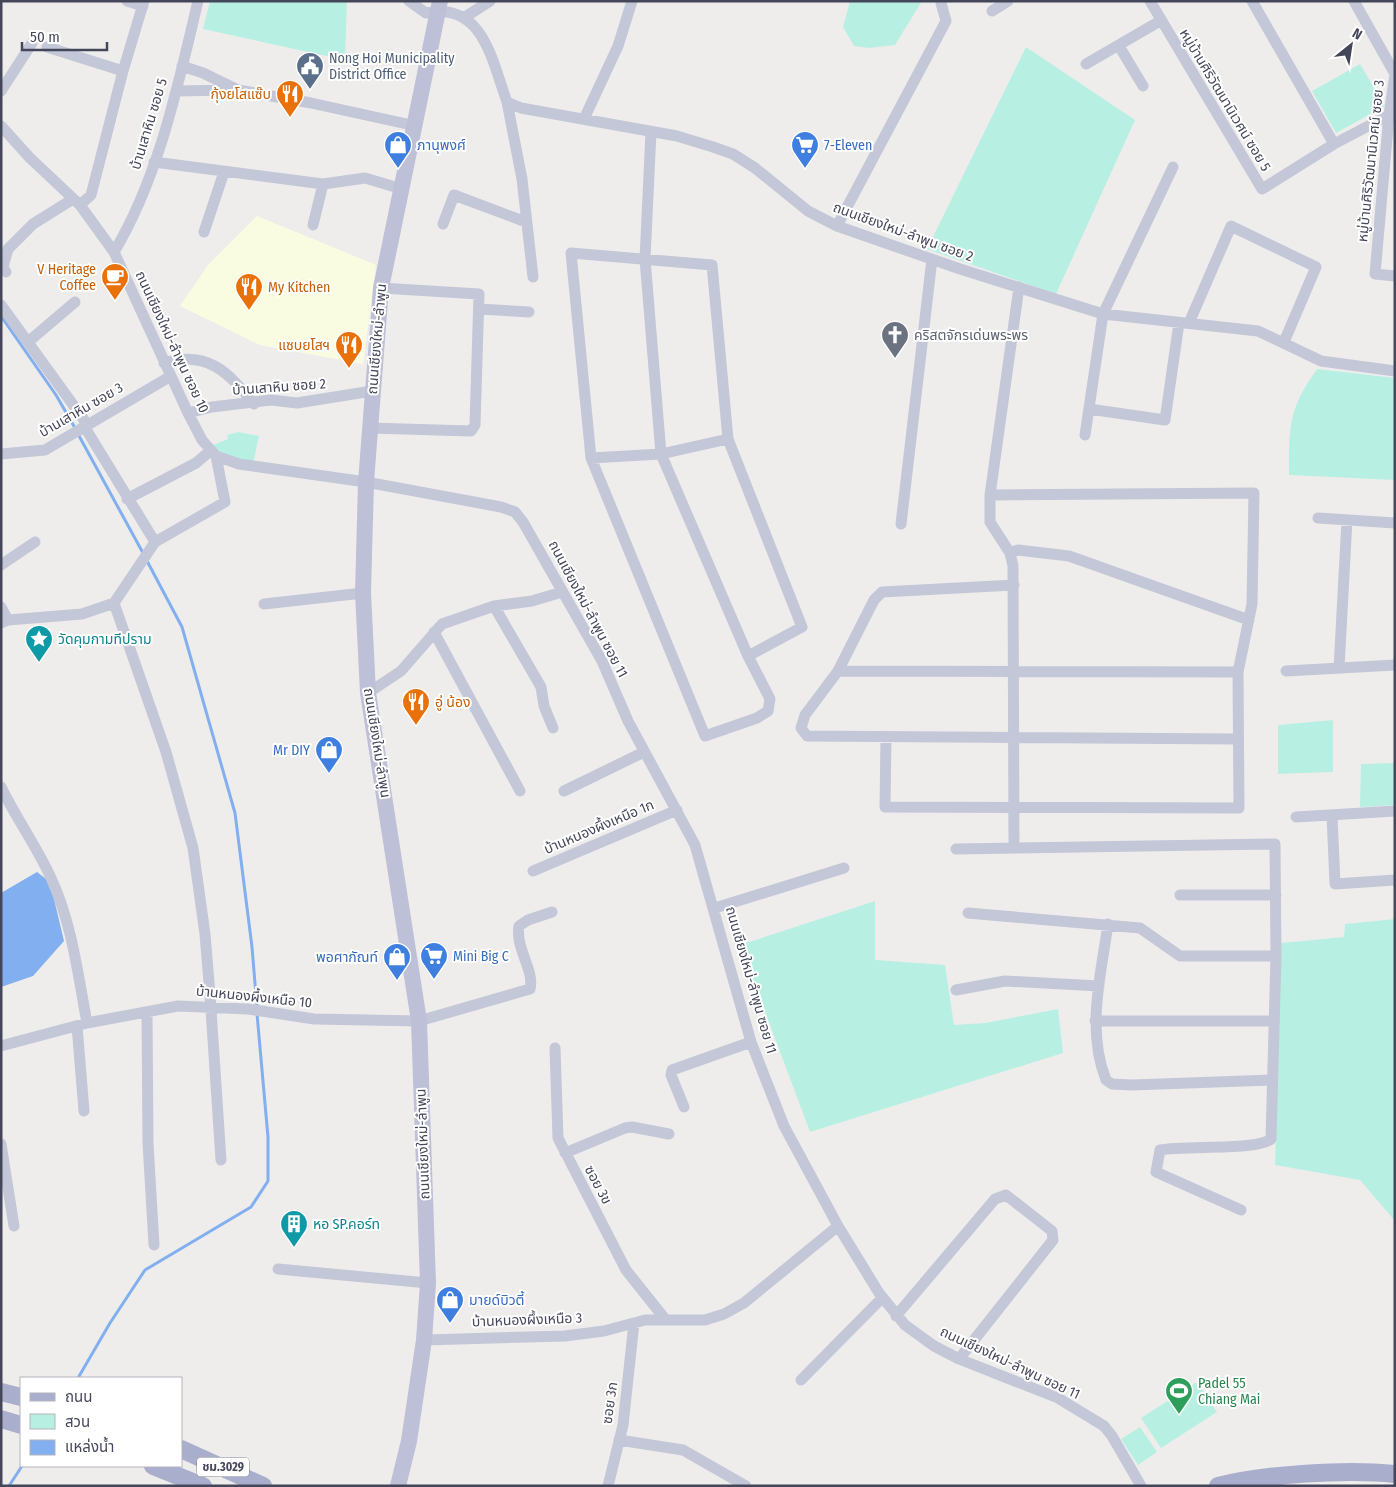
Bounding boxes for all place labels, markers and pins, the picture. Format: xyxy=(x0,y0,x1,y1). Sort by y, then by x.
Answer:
place label: Nong Hoi Municipality District Office xyxy=(329,50,455,83)
public building icon: Nong Hoi Municipality District Office xyxy=(295,51,325,90)
restaurant icon: กุ้งยโสแซ๊บ xyxy=(275,79,305,118)
place label: กุ้งยโสแซ๊บ xyxy=(211,86,271,103)
shop icon: ภานุพงศ์ xyxy=(383,130,413,169)
supermarket icon: 7-Eleven xyxy=(790,130,820,169)
place label: ภานุพงศ์ xyxy=(417,137,466,154)
place label: 7-Eleven xyxy=(824,137,872,154)
place label: V Heritage Coffee xyxy=(37,261,96,294)
cafe icon: V Heritage Coffee xyxy=(100,262,130,301)
restaurant icon: My Kitchen xyxy=(234,272,264,311)
place label: My Kitchen xyxy=(268,279,330,296)
church icon: คริสตจักรเด่นพระพร xyxy=(880,320,910,359)
place label: คริสตจักรเด่นพระพร xyxy=(914,327,1028,344)
restaurant icon: แซบยโสฯ xyxy=(334,330,364,369)
place label: แซบยโสฯ xyxy=(278,337,330,354)
place icon: วัดคุมกามทีปราม xyxy=(24,624,54,663)
place label: วัดคุมกามทีปราม xyxy=(58,631,152,648)
restaurant icon: อู่ น้อง xyxy=(401,687,431,726)
place label: อู่ น้อง xyxy=(435,694,470,711)
shop icon: Mr DIY xyxy=(314,735,344,774)
place label: Mr DIY xyxy=(273,742,310,759)
supermarket icon: Mini Big C xyxy=(419,941,449,980)
shop icon: พอศากัณท์ xyxy=(382,942,412,981)
place label: Mini Big C xyxy=(453,948,509,965)
place label: พอศากัณท์ xyxy=(316,949,378,966)
building icon: หอ SP.คอร์ท xyxy=(279,1209,309,1248)
place label: หอ SP.คอร์ท xyxy=(313,1216,380,1233)
shop icon: มายด์บิวตี้ xyxy=(435,1285,465,1324)
place label: มายด์บิวตี้ xyxy=(469,1290,524,1309)
place label: Padel 55 Chiang Mai xyxy=(1198,1375,1260,1408)
sports icon: Padel 55 Chiang Mai xyxy=(1164,1376,1194,1415)

